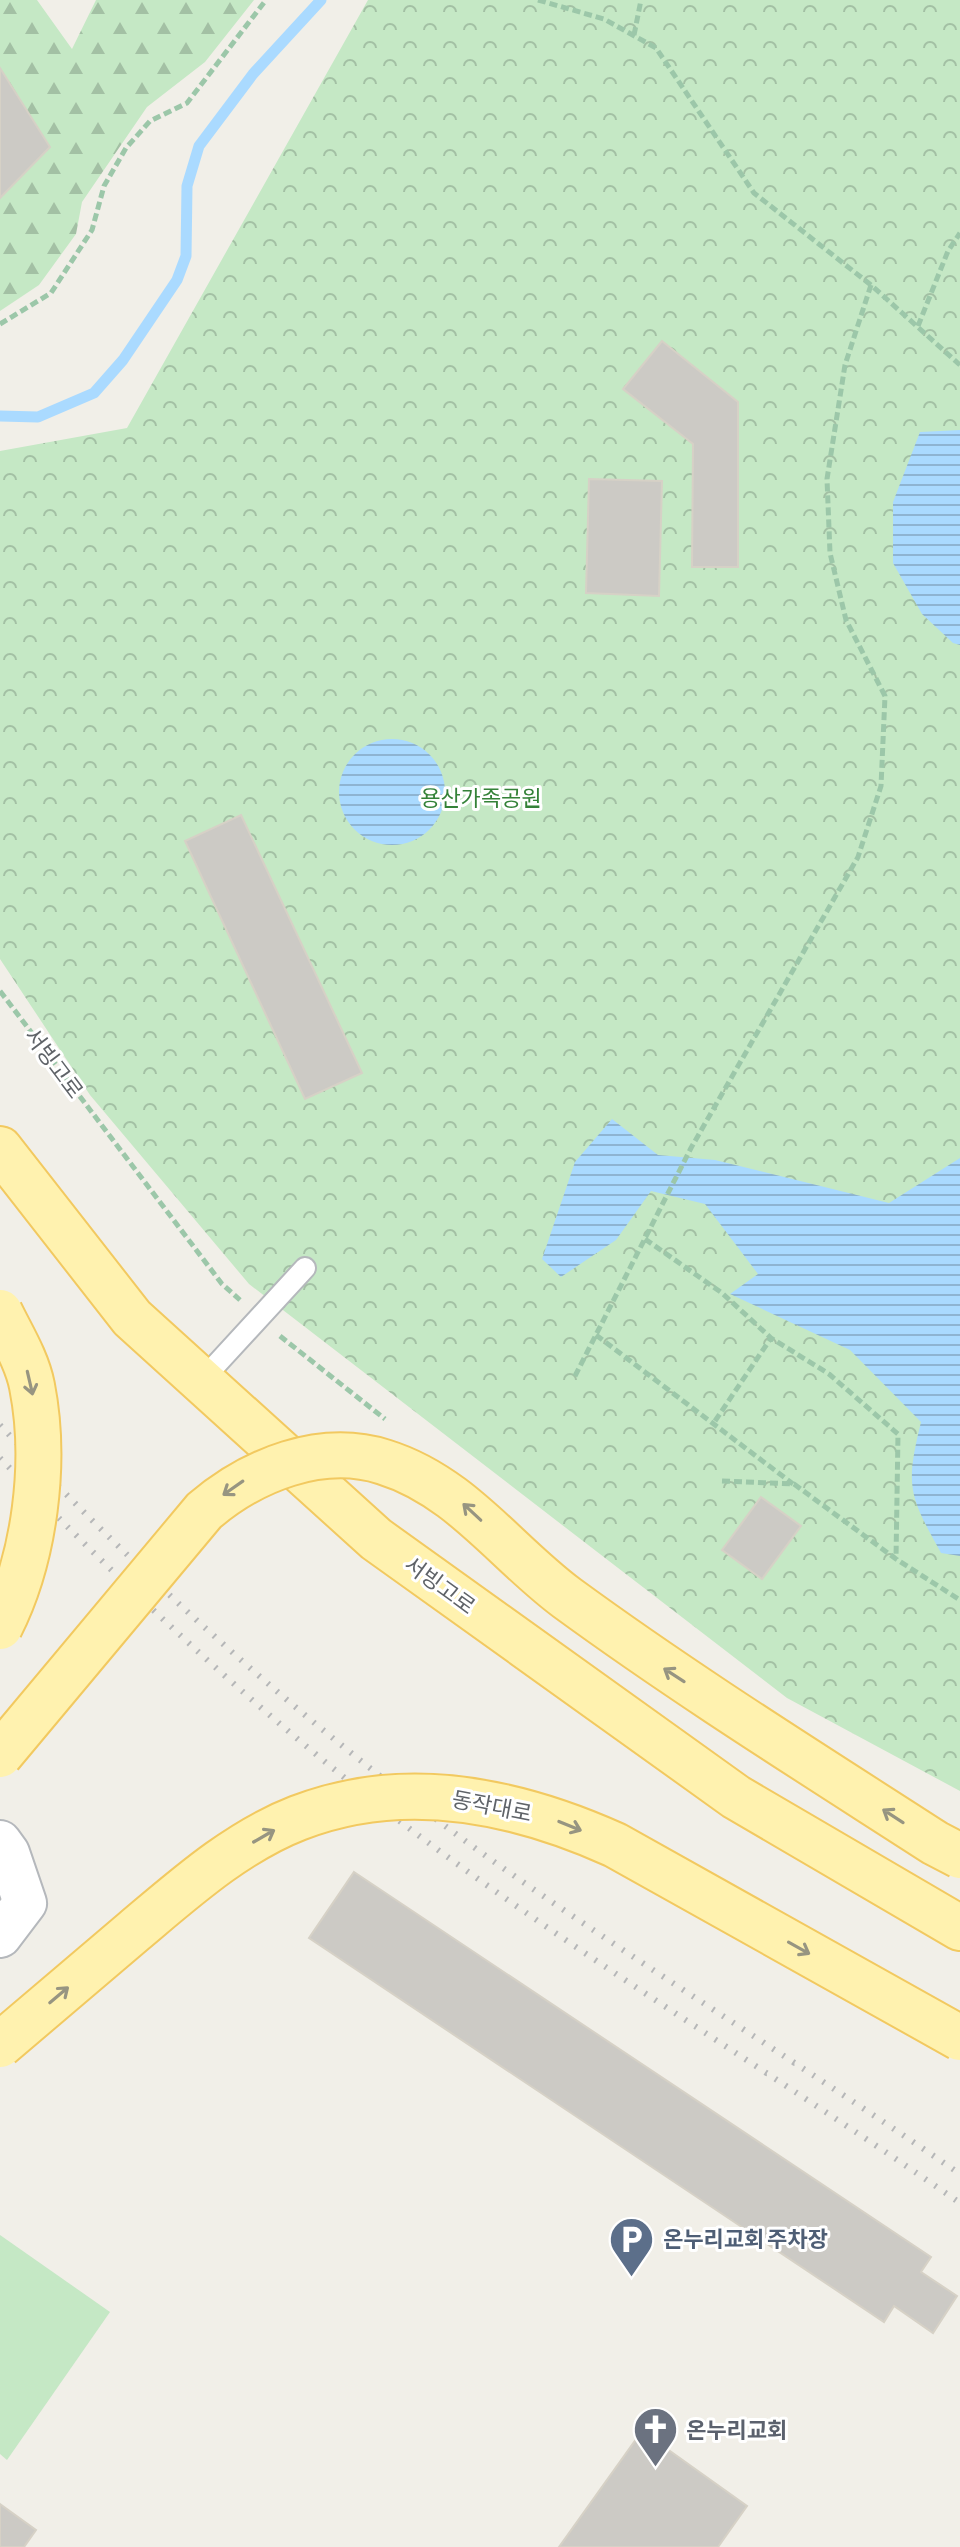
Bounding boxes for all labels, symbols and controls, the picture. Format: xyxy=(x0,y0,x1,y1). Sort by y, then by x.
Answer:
park label: 용산가족공원 xyxy=(420,785,542,811)
street label: 서빙고로 xyxy=(19,1023,89,1103)
one-way arrow xyxy=(23,1370,38,1396)
one-way arrow xyxy=(223,1480,245,1496)
one-way arrow xyxy=(463,1504,483,1522)
street label: 서빙고로 xyxy=(400,1551,480,1619)
one-way arrow xyxy=(664,1667,686,1684)
street label: 동작대로 xyxy=(450,1786,534,1826)
one-way arrow xyxy=(882,1808,905,1824)
one-way arrow xyxy=(557,1819,582,1834)
one-way arrow xyxy=(252,1828,275,1844)
one-way arrow xyxy=(787,1940,810,1956)
one-way arrow xyxy=(49,1986,69,2004)
parking icon: 온누리교회 주차장 xyxy=(608,2215,656,2278)
place label: 온누리교회 주차장 xyxy=(663,2226,828,2252)
church icon: 온누리교회 xyxy=(631,2406,679,2469)
place label: 온누리교회 xyxy=(686,2417,787,2443)

